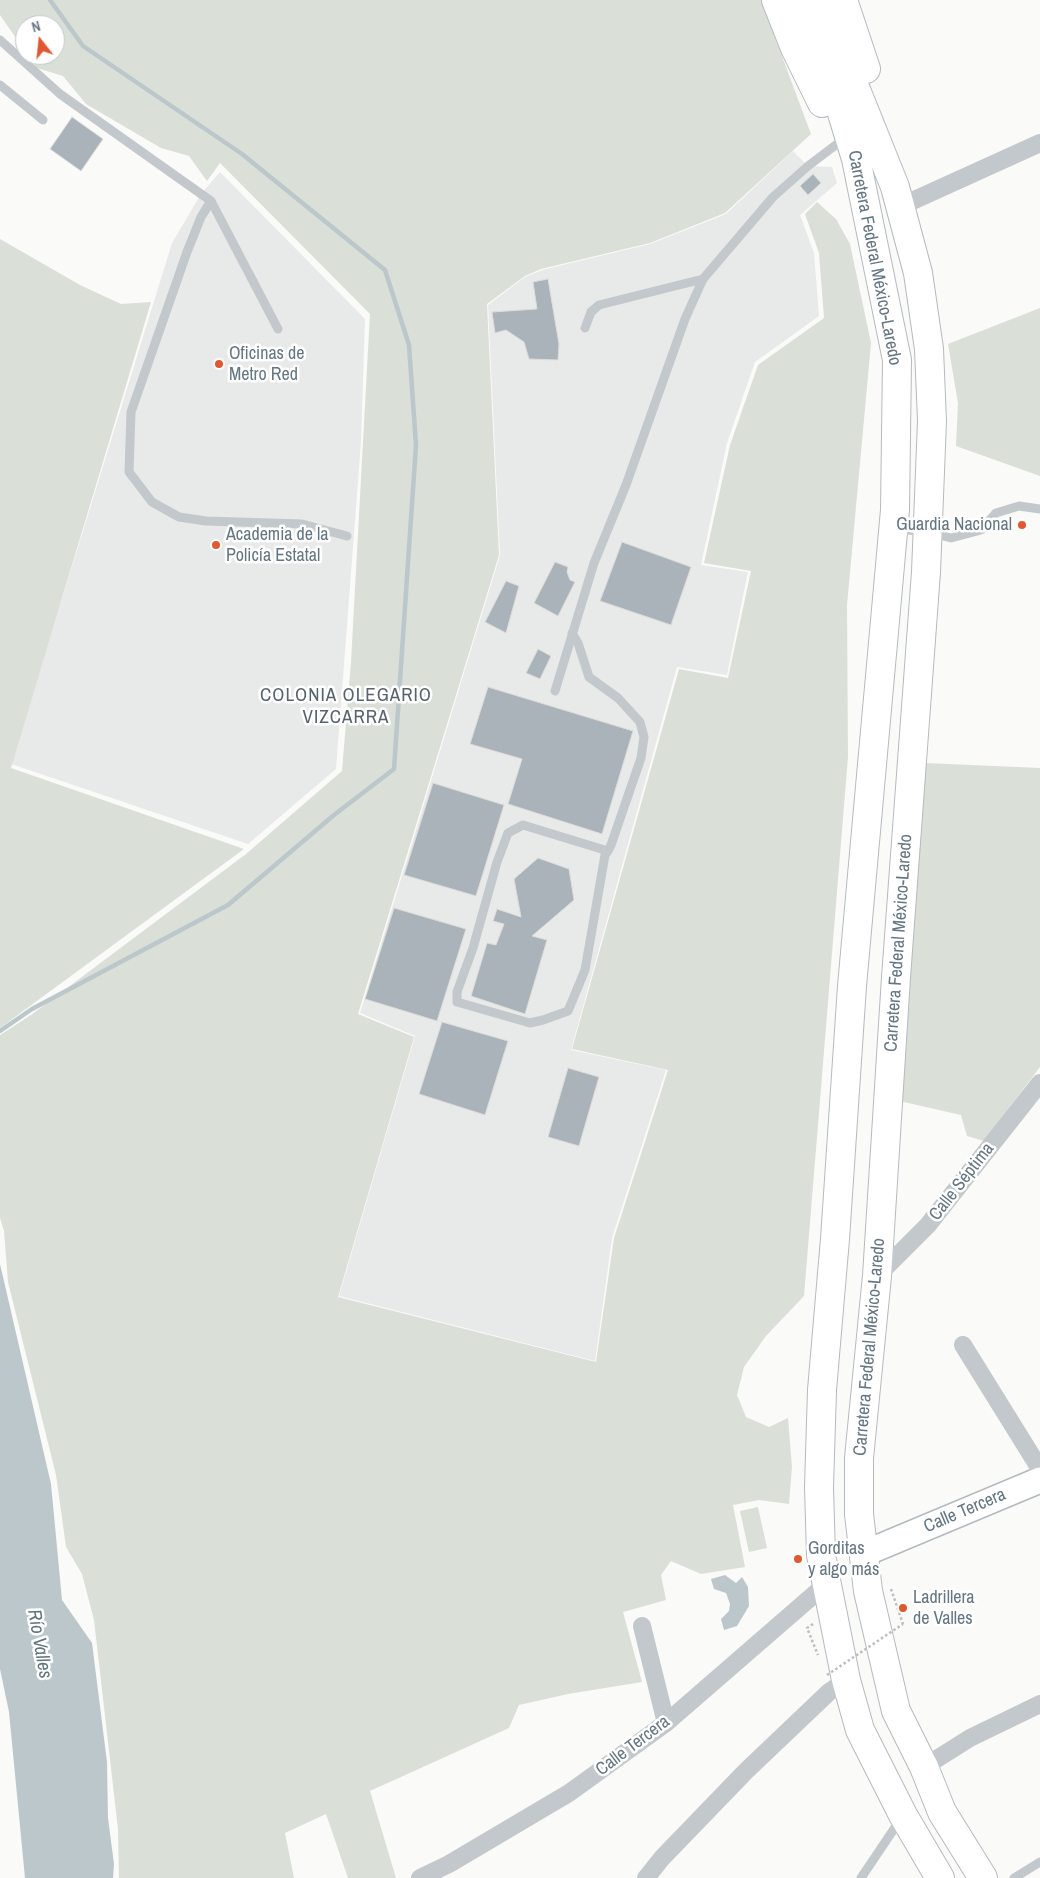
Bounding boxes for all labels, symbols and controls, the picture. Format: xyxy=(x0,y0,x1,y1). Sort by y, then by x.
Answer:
north arrow xyxy=(15,15,65,65)
text: N xyxy=(30,17,43,36)
street label: Carretera Federal México-Laredo xyxy=(843,149,905,367)
place label: Oficinas de Metro Red xyxy=(229,343,304,386)
marker: Oficinas de Metro Red xyxy=(213,358,225,370)
place label: Guardia Nacional xyxy=(896,514,1012,536)
marker: Guardia Nacional xyxy=(1016,519,1028,531)
place label: Academia de la Policía Estatal xyxy=(226,524,329,566)
marker: Academia de la Policía Estatal xyxy=(210,539,222,551)
district label: COLONIA OLEGARIO VIZCARRA xyxy=(258,685,434,729)
street label: Carretera Federal México-Laredo xyxy=(881,833,917,1053)
street label: Calle Séptima xyxy=(925,1139,999,1225)
street label: Carretera Federal México-Laredo xyxy=(850,1237,890,1457)
street label: Calle Tercera xyxy=(921,1484,1009,1538)
place label: Gorditas y algo más xyxy=(808,1538,879,1580)
marker: Gorditas y algo más xyxy=(792,1553,804,1565)
place label: Ladrillera de Valles xyxy=(913,1587,975,1630)
marker: Ladrillera de Valles xyxy=(897,1602,909,1614)
water label: Río Valles xyxy=(22,1608,56,1680)
street label: Calle Tercera xyxy=(592,1711,674,1781)

